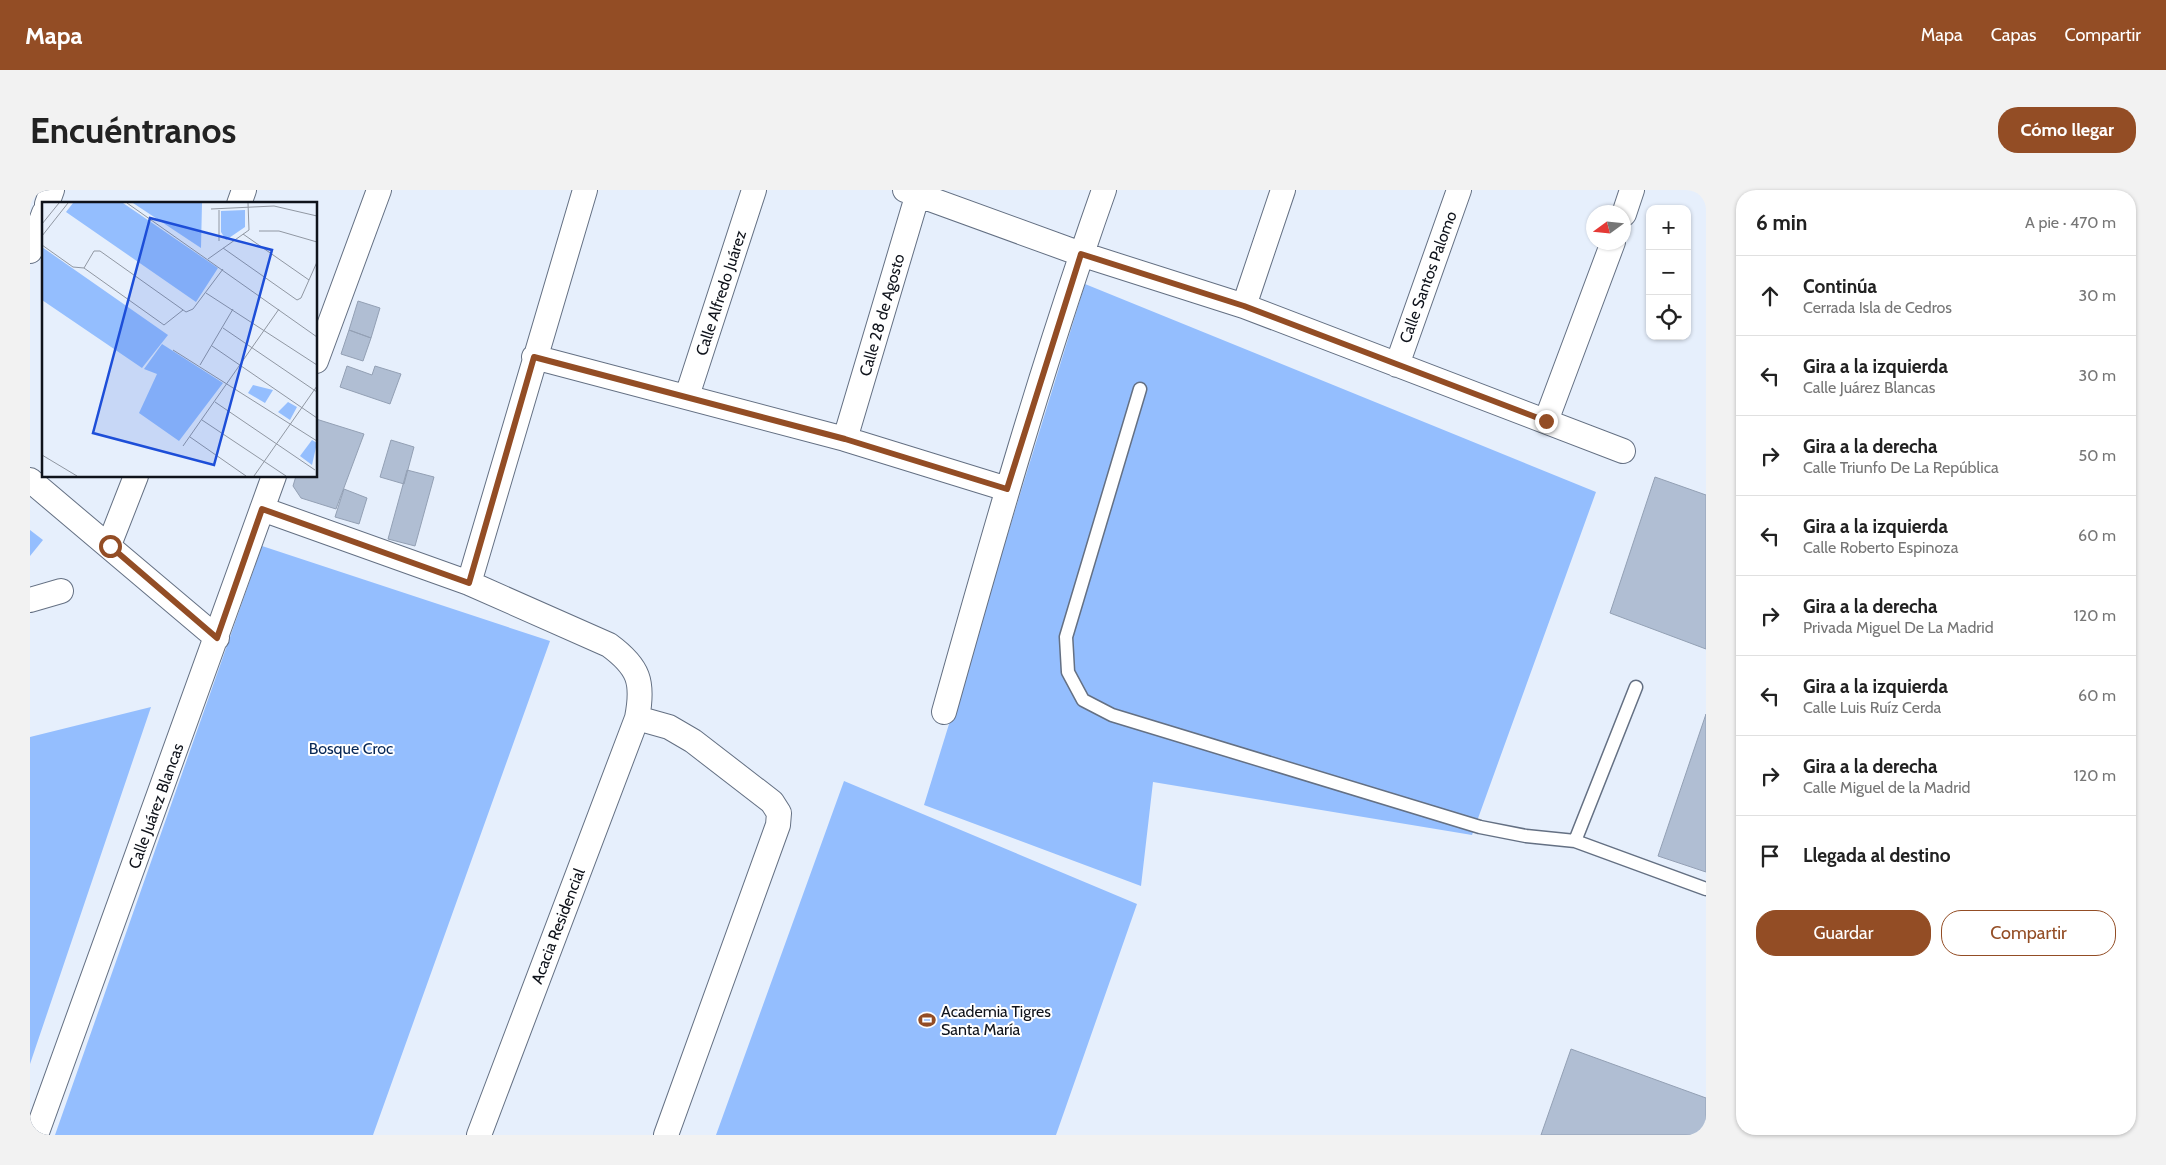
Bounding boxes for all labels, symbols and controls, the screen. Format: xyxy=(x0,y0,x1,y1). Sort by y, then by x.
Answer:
text: Mapa xyxy=(25,21,82,50)
text: Mapa xyxy=(1921,24,1963,46)
text: Capas xyxy=(1991,24,2037,46)
text: Compartir xyxy=(2065,24,2141,46)
button: Cómo llegar xyxy=(1998,107,2136,153)
text: Encuéntranos xyxy=(30,109,236,152)
inset map xyxy=(42,202,318,478)
north arrow xyxy=(1586,205,1631,250)
map controls xyxy=(1646,205,1691,340)
button: + xyxy=(1646,205,1691,250)
street label: Calle Santos Palomo xyxy=(1395,208,1461,346)
text: 6 min xyxy=(1756,210,1807,235)
text: A pie · 470 m xyxy=(2025,213,2116,232)
street label: Calle Alfredo Juárez xyxy=(692,228,750,358)
button: − xyxy=(1646,250,1691,295)
street label: Calle 28 de Agosto xyxy=(855,251,909,378)
text: Continúa xyxy=(1803,275,1877,298)
icon: ahead xyxy=(1756,282,1784,310)
text: 30 m xyxy=(2079,286,2116,305)
button: locate xyxy=(1646,295,1691,340)
text: Cerrada Isla de Cedros xyxy=(1803,298,1952,317)
text: Gira a la izquierda xyxy=(1803,355,1948,378)
icon: left xyxy=(1756,362,1784,390)
text: 30 m xyxy=(2079,366,2116,385)
text: Calle Juárez Blancas xyxy=(1803,378,1935,397)
route end xyxy=(1535,410,1558,433)
text: Gira a la derecha xyxy=(1803,435,1938,458)
icon: right xyxy=(1756,442,1784,470)
text: 50 m xyxy=(2079,446,2116,465)
text: Calle Triunfo De La República xyxy=(1803,458,1999,477)
text: Gira a la izquierda xyxy=(1803,515,1948,538)
icon: left xyxy=(1756,522,1784,550)
text: 60 m xyxy=(2078,526,2116,545)
route start xyxy=(99,535,122,558)
text: Calle Roberto Espinoza xyxy=(1803,538,1958,557)
text: Gira a la derecha xyxy=(1803,595,1938,618)
icon: right xyxy=(1756,602,1784,630)
text: 120 m xyxy=(2074,606,2116,625)
text: Privada Miguel De La Madrid xyxy=(1803,618,1994,637)
text: Gira a la izquierda xyxy=(1803,675,1948,698)
icon: left xyxy=(1756,682,1784,710)
text: 60 m xyxy=(2078,686,2116,705)
text: Calle Luis Ruíz Cerda xyxy=(1803,698,1941,717)
park label: Bosque Croc xyxy=(309,739,393,758)
street label: Calle Juárez Blancas xyxy=(124,740,188,871)
text: Gira a la derecha xyxy=(1803,755,1938,778)
icon: right xyxy=(1756,762,1784,790)
text: 120 m xyxy=(2074,766,2116,785)
text: Calle Miguel de la Madrid xyxy=(1803,778,1970,797)
icon: arrive xyxy=(1756,842,1784,870)
text: Llegada al destino xyxy=(1803,844,1950,867)
street label: Acacia Residencial xyxy=(527,865,589,986)
button: Guardar xyxy=(1756,910,1931,956)
button: Compartir xyxy=(1941,910,2116,956)
place label: Academia Tigres Santa María xyxy=(941,1002,1051,1039)
sports icon: Academia Tigres Santa María xyxy=(917,1010,937,1030)

